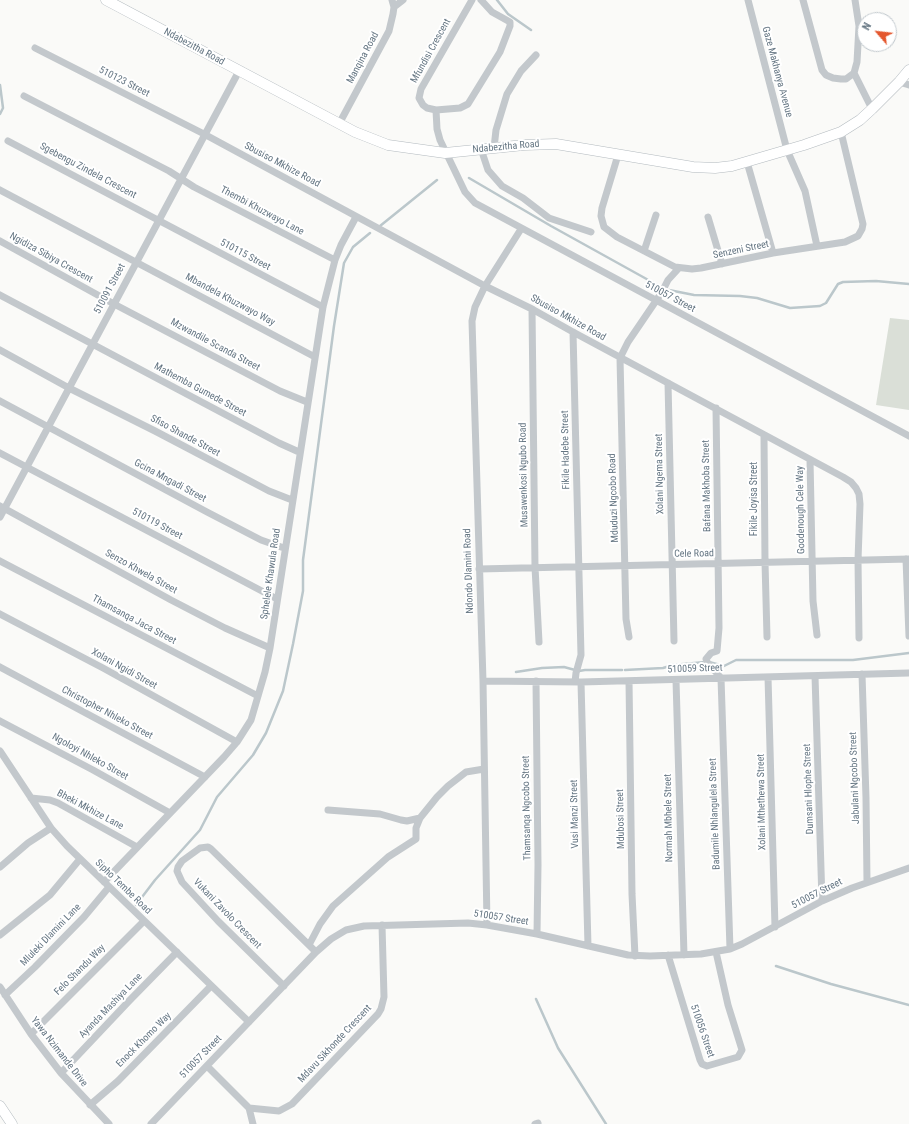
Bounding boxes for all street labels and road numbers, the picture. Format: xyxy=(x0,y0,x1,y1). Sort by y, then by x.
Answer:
street label: Mfundisi Crescent xyxy=(408,17,454,85)
street label: Gaze Makhanya Avenue xyxy=(759,25,795,119)
street label: Ndabezitha Road xyxy=(162,26,226,68)
street label: Manqina Road xyxy=(344,30,382,86)
street label: 510123 Street xyxy=(97,64,151,100)
street label: Ndabezitha Road xyxy=(472,138,540,156)
street label: Sgebengu Zindela Crescent xyxy=(38,140,138,202)
street label: Sbusiso Mkhize Road xyxy=(242,140,322,190)
street label: Thembi Khuzwayo Lane xyxy=(218,184,306,238)
street label: Ngidiza Sibiya Crescent xyxy=(7,230,95,286)
street label: 510115 Street xyxy=(218,237,272,273)
street label: Senzeni Street xyxy=(712,238,770,262)
street label: 510091 Street xyxy=(92,262,128,316)
street label: Mbandela Khuzwayo Way xyxy=(183,271,277,329)
street label: 510057 Street xyxy=(643,279,697,315)
street label: Sbusiso Mkhize Road xyxy=(528,292,608,344)
street label: Mzwandile Scanda Street xyxy=(168,316,262,374)
street label: Mathemba Gumede Street xyxy=(152,361,248,419)
street label: Fikile Hadebe Street xyxy=(559,410,573,490)
street label: Sfiso Shande Street xyxy=(148,413,222,459)
street label: Musawenkosi Ngubo Road xyxy=(517,423,531,527)
street label: Xolani Ngema Street xyxy=(653,433,667,515)
street label: Bafana Makhoba Street xyxy=(700,440,714,532)
street label: Mduduzi Ngcobo Road xyxy=(606,453,622,543)
street label: Gcina Mngadi Street xyxy=(132,457,208,505)
street label: Fikile Joyisa Street xyxy=(748,462,760,536)
street label: Goodenough Cele Way xyxy=(794,466,808,554)
street label: 510119 Street xyxy=(130,506,184,542)
street label: Sphelele Khawula Road xyxy=(259,528,283,620)
street label: Ndondo Dlamini Road xyxy=(462,528,476,614)
street label: Senzo Khwela Street xyxy=(103,547,179,597)
street label: Cele Road xyxy=(674,548,714,560)
street label: Thamsanqa Jaca Street xyxy=(90,593,178,647)
street label: Xolani Ngidi Street xyxy=(89,646,159,692)
street label: 510059 Street xyxy=(667,662,723,676)
street label: Christopher Nhleko Street xyxy=(59,684,155,742)
street label: Ngoloyi Nhleko Street xyxy=(50,731,130,783)
street label: Jabulani Ngcobo Street xyxy=(847,732,863,824)
street label: Dumsani Hlophe Street xyxy=(801,744,817,834)
street label: Xolani Mthethewa Street xyxy=(755,754,769,850)
street label: Thamsanqa Ngcobo Street xyxy=(520,755,534,861)
street label: Badumile Nhlangulela Street xyxy=(707,758,723,870)
street label: Normah Mbhele Street xyxy=(662,774,676,862)
street label: Vusi Manzi Street xyxy=(568,779,582,849)
street label: Bheki Mkhize Lane xyxy=(55,787,125,833)
street label: Mdubosi Street xyxy=(614,789,628,849)
street label: Sipho Tembe Road xyxy=(92,857,154,917)
street label: Vukani Zavolo Crescent xyxy=(190,876,264,952)
street label: 510057 Street xyxy=(790,876,844,912)
street label: Mluleki Dlamini Lane xyxy=(18,901,84,969)
street label: 510057 Street xyxy=(473,908,529,928)
street label: Felo Shandu Way xyxy=(52,942,108,998)
street label: Ayanda Mashiya Lane xyxy=(77,971,145,1041)
street label: Mdavu Sikhonde Crescent xyxy=(296,1003,374,1085)
street label: 510056 Street xyxy=(687,1003,717,1059)
street label: Enock Khomo Way xyxy=(114,1010,174,1070)
street label: Yawa Nzimande Drive xyxy=(28,1015,90,1089)
street label: 510057 Street xyxy=(177,1033,225,1081)

